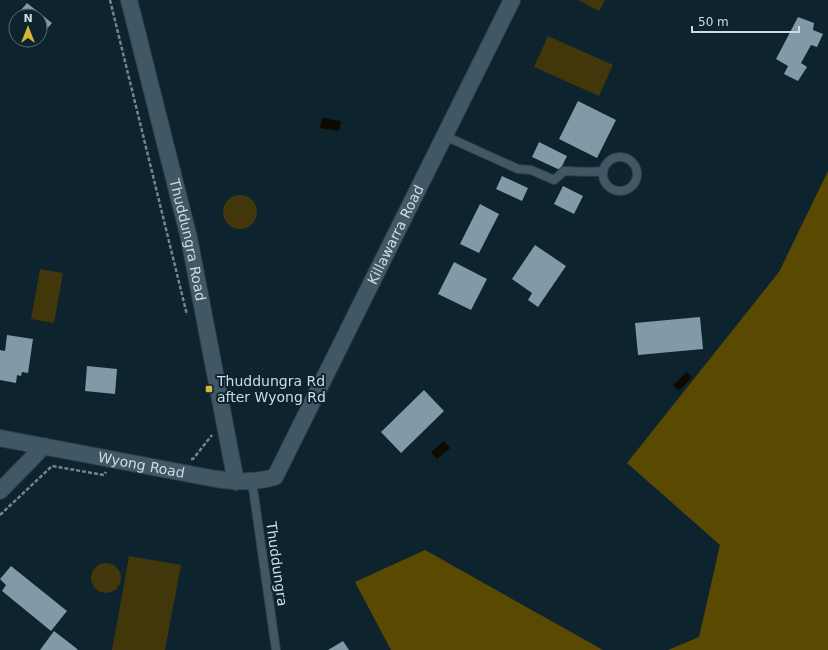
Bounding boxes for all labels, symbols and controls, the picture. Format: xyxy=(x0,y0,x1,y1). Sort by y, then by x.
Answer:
north arrow xyxy=(8,8,48,48)
scale bar xyxy=(692,8,799,34)
text: N xyxy=(23,12,33,25)
text: 50 m xyxy=(698,15,729,29)
street label: Thuddungra Road xyxy=(166,176,209,302)
street label: Killawarra Road xyxy=(364,182,427,287)
place label: Thuddungra Rd after Wyong Rd xyxy=(216,373,326,405)
marker: Thuddungra Rd after Wyong Rd xyxy=(204,384,214,394)
street label: Wyong Road xyxy=(97,449,186,481)
street label: Thuddungra xyxy=(263,520,291,607)

